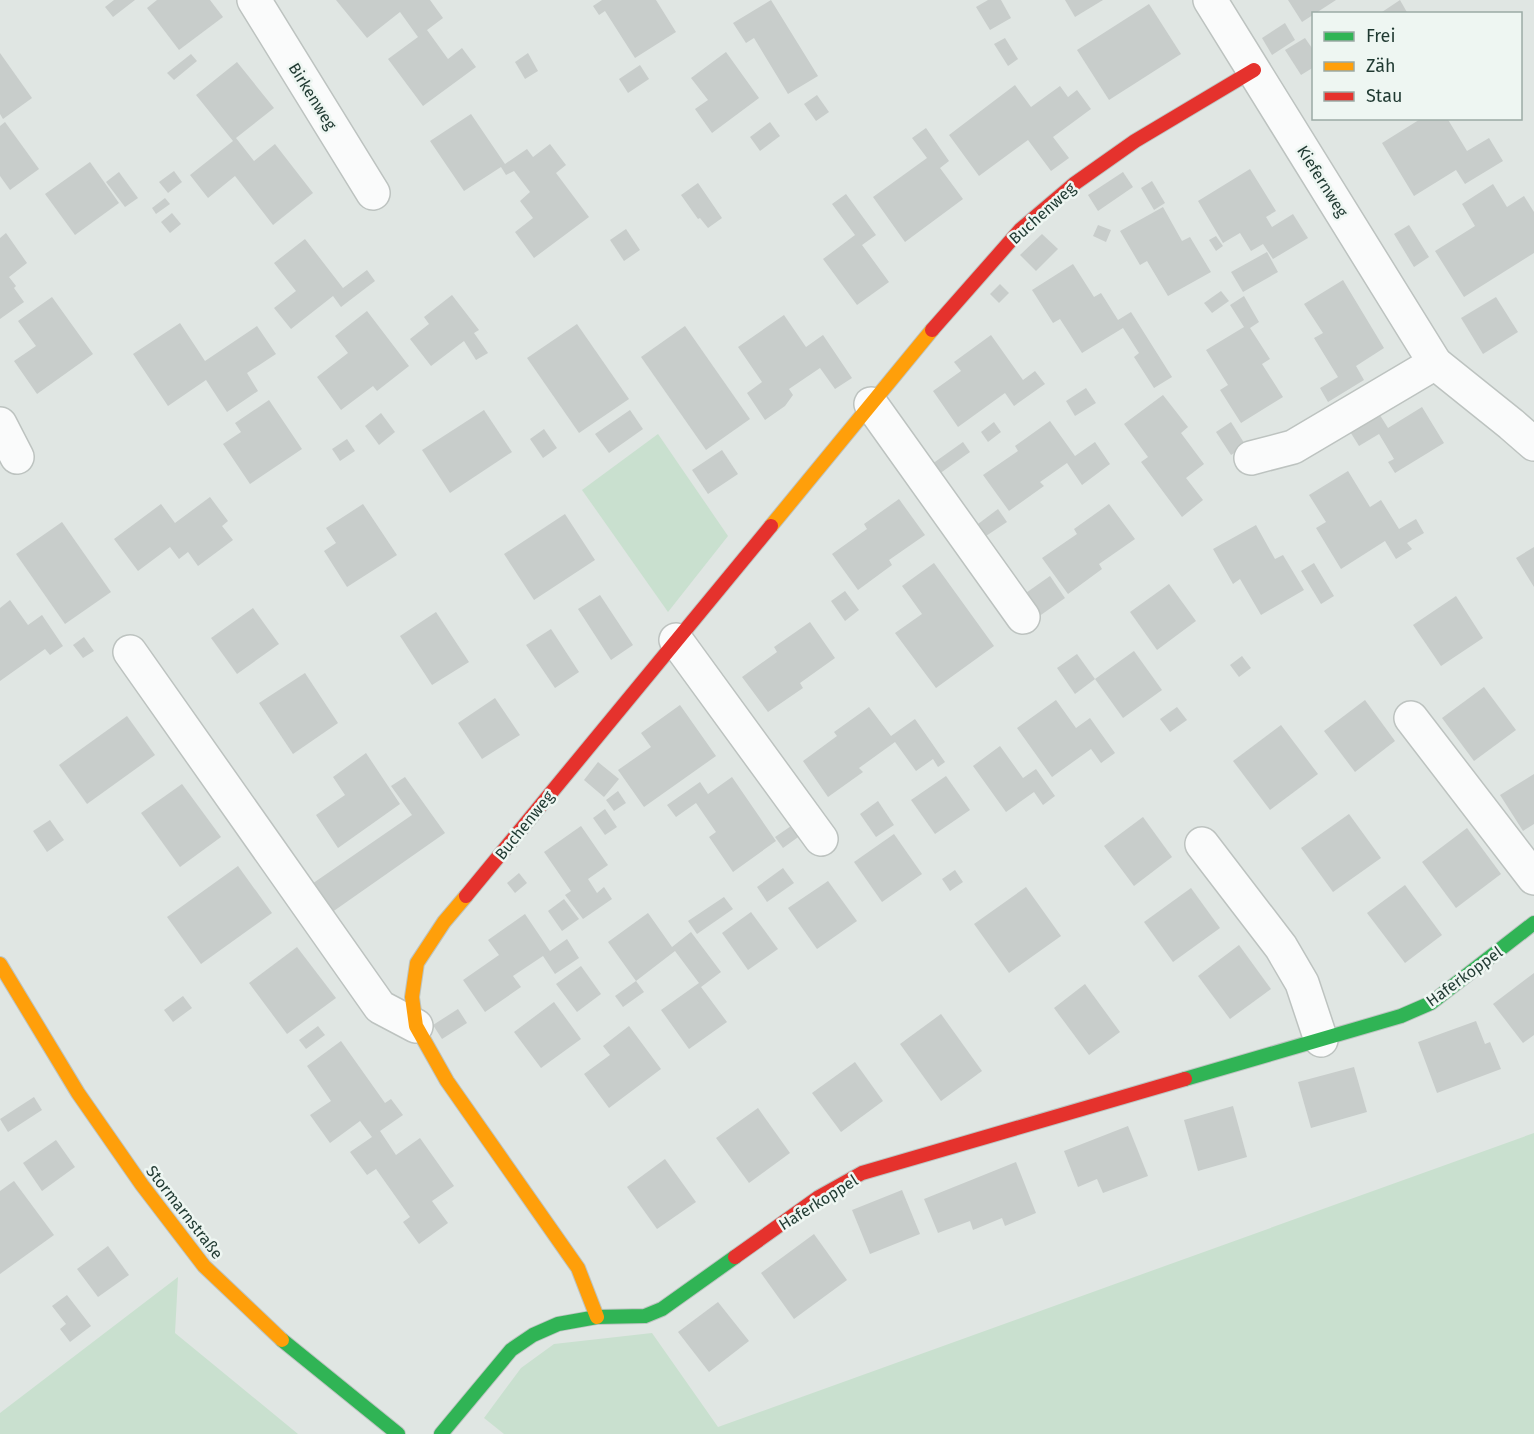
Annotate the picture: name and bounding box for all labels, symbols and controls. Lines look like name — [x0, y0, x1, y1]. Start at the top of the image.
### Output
legend — [1312, 12, 1522, 120]
text: Frei — [1366, 25, 1396, 47]
text: Zäh — [1366, 55, 1395, 77]
street label: Birkenweg — [285, 59, 341, 134]
text: Stau — [1366, 85, 1402, 107]
street label: Kiefernweg — [1293, 142, 1352, 221]
street label: Buchenweg — [1005, 178, 1080, 248]
street label: Buchenweg — [491, 787, 558, 863]
street label: Haferkoppel — [1423, 942, 1506, 1010]
street label: Stormarnstraße — [142, 1162, 227, 1263]
street label: Haferkoppel — [775, 1170, 862, 1234]

